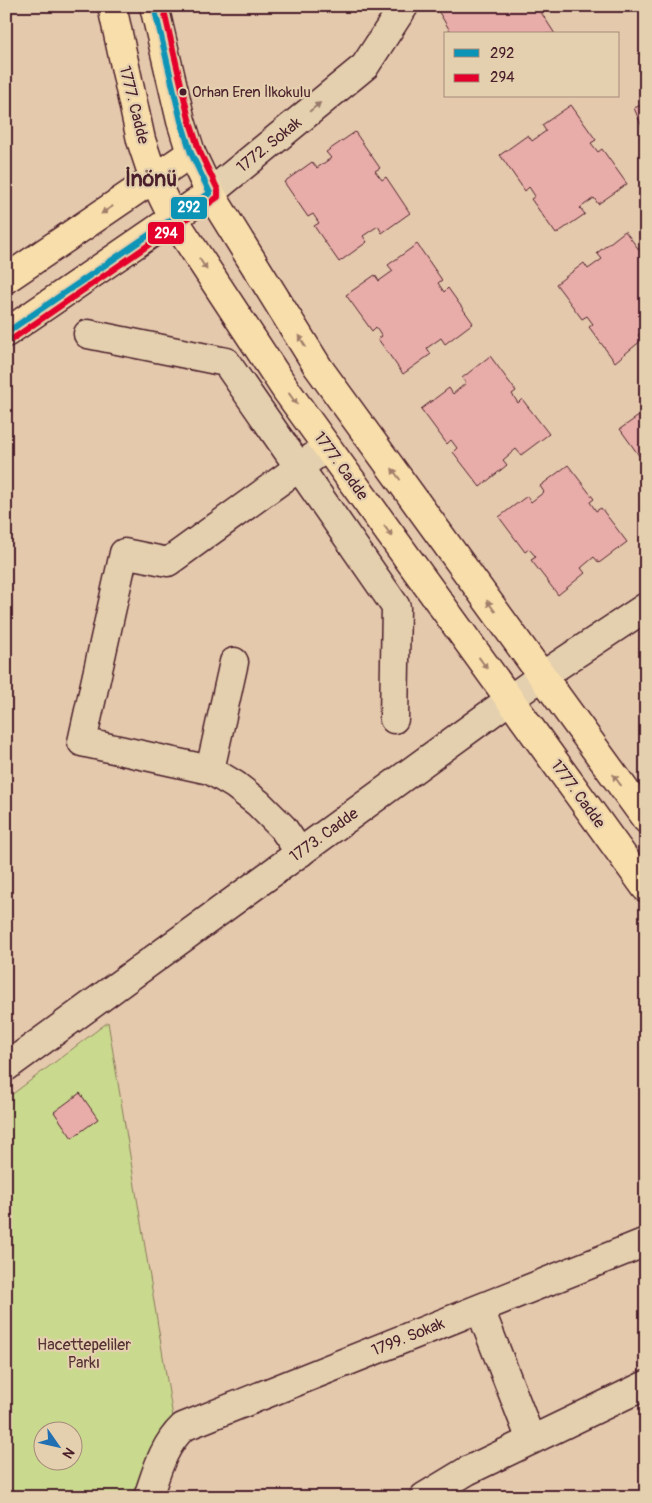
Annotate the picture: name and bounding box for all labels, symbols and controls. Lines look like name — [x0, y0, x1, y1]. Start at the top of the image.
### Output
legend — [444, 32, 620, 98]
text: 292 — [490, 44, 515, 63]
street label: 1777. Cadde — [115, 64, 153, 146]
text: 294 — [490, 68, 515, 87]
place label: Orhan Eren İlkokulu — [192, 83, 311, 102]
marker: Orhan Eren İlkokulu — [178, 87, 188, 97]
one-way arrow — [309, 101, 322, 112]
street label: 1772. Sokak — [232, 113, 306, 177]
district label: İnönü — [125, 166, 177, 193]
line badge: 292 — [170, 196, 208, 220]
text: 292 — [178, 199, 201, 216]
one-way arrow — [100, 205, 114, 215]
line badge: 294 — [147, 221, 185, 245]
text: 294 — [154, 225, 178, 242]
one-way arrow — [198, 257, 208, 270]
one-way arrow — [297, 335, 307, 348]
one-way arrow — [288, 392, 298, 406]
street label: 1777. Cadde — [309, 428, 373, 504]
one-way arrow — [391, 467, 401, 481]
one-way arrow — [383, 524, 393, 538]
one-way arrow — [486, 599, 496, 613]
one-way arrow — [478, 656, 488, 670]
street label: 1777. Cadde — [546, 756, 610, 832]
one-way arrow — [612, 773, 622, 787]
street label: 1773. Cadde — [286, 803, 362, 867]
street label: 1799. Sokak — [369, 1313, 448, 1361]
park label: Hacettepeliler Parkı — [37, 1335, 131, 1373]
north arrow — [32, 1420, 82, 1470]
text: N — [59, 1444, 78, 1462]

